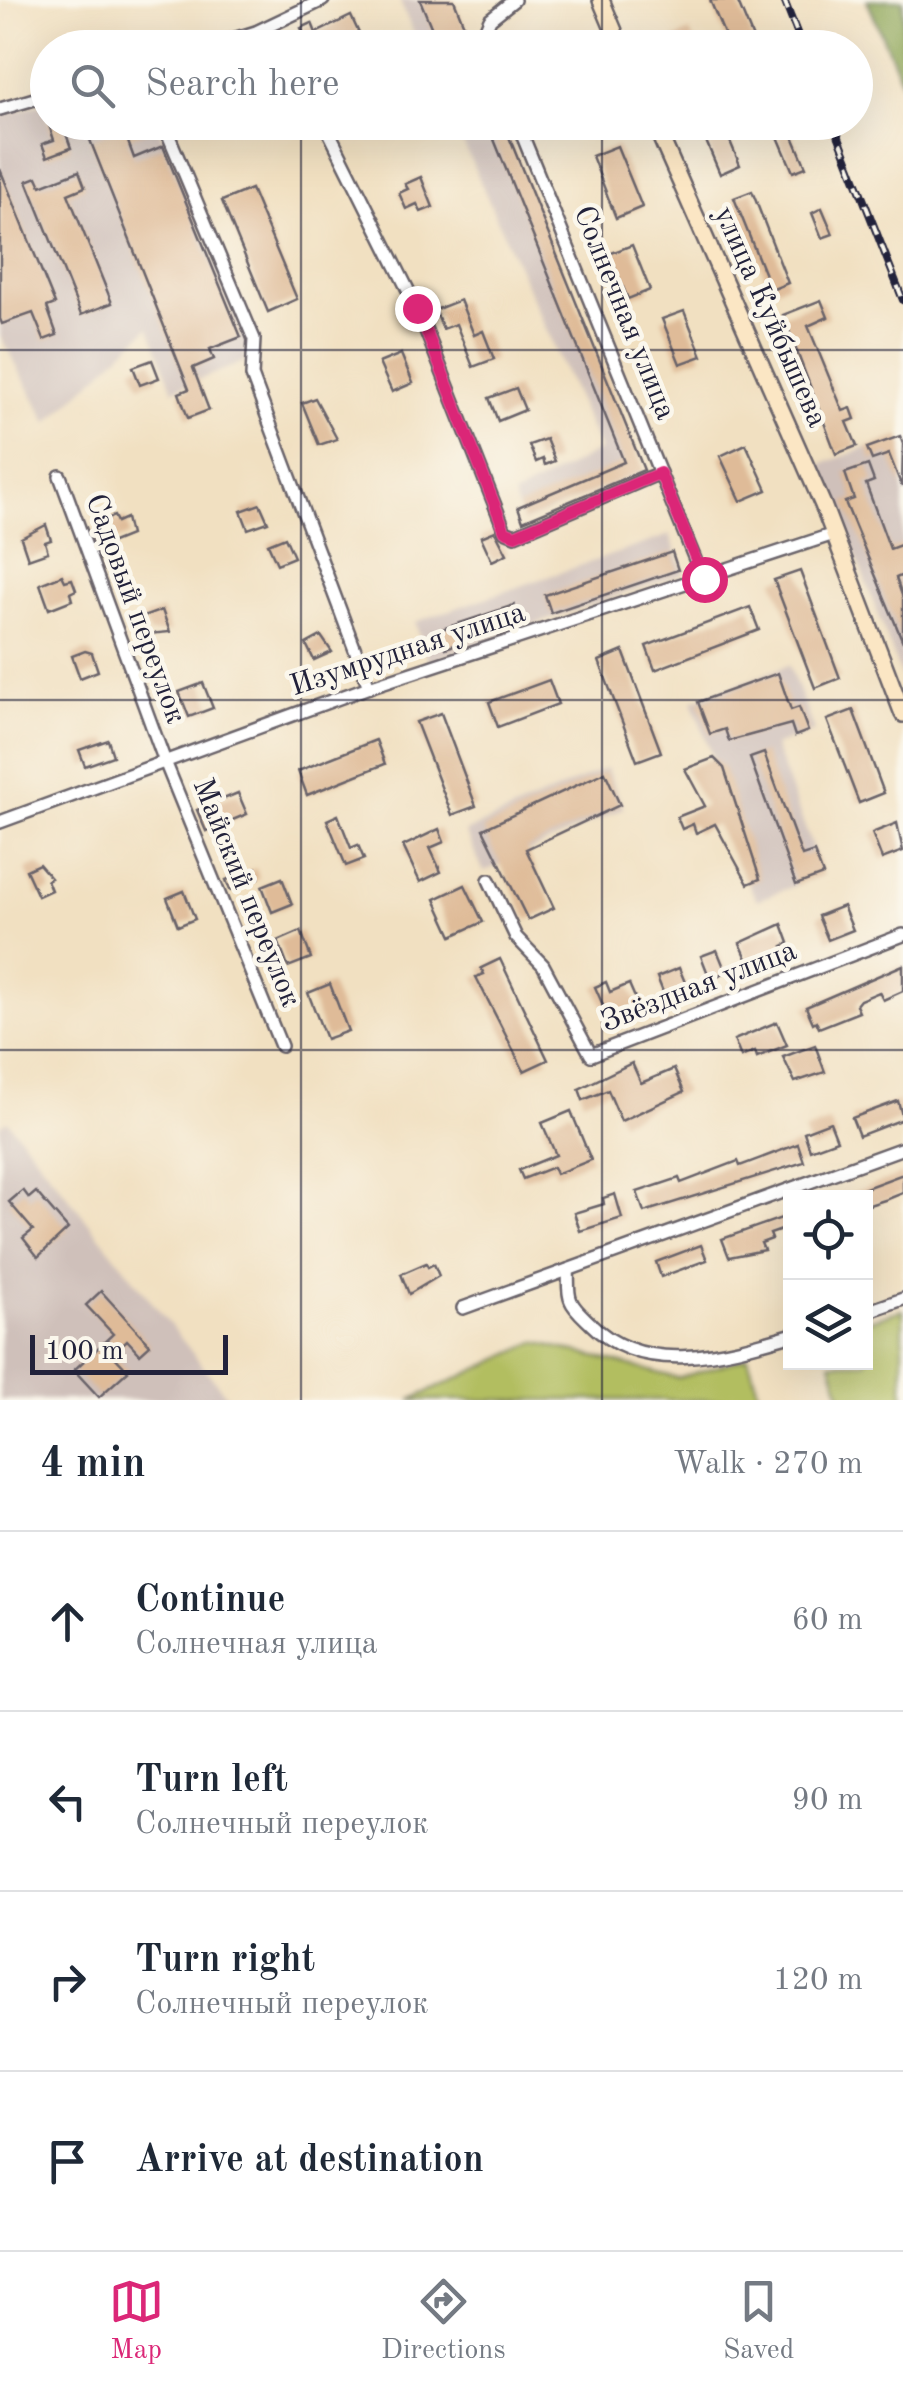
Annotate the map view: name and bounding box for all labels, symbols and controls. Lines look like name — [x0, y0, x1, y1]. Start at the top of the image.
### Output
search box — [30, 30, 873, 140]
icon: search — [65, 58, 120, 113]
text: Search here — [145, 66, 340, 104]
street label: Солнечная улица — [568, 202, 681, 424]
street label: улица Куйбышева — [708, 202, 832, 432]
route end — [395, 286, 441, 332]
street label: Садовый переулок — [80, 490, 190, 728]
route start — [682, 557, 728, 603]
street label: Изумрудная улица — [287, 598, 529, 702]
street label: Майский переулок — [186, 774, 306, 1012]
street label: Звёздная улица — [597, 936, 801, 1038]
map controls — [783, 1190, 873, 1370]
button: locate — [783, 1190, 873, 1280]
button: layers — [783, 1280, 873, 1370]
scale bar — [30, 1330, 228, 1374]
text: 100 m — [45, 1338, 124, 1366]
text: 4 min — [40, 1444, 146, 1486]
text: Walk · 270 m — [673, 1449, 863, 1481]
text: Continue — [135, 1582, 285, 1620]
icon: ahead — [40, 1594, 95, 1649]
text: 60 m — [792, 1605, 863, 1637]
text: Солнечная улица — [135, 1629, 378, 1661]
text: Turn left — [135, 1762, 288, 1800]
icon: left — [40, 1774, 95, 1829]
text: 90 m — [792, 1785, 863, 1817]
text: Солнечный переулок — [135, 1809, 428, 1841]
text: Turn right — [135, 1942, 315, 1980]
icon: right — [40, 1954, 95, 2009]
text: 120 m — [773, 1965, 863, 1997]
text: Солнечный переулок — [135, 1989, 428, 2021]
icon: arrive — [40, 2134, 95, 2189]
text: Arrive at destination — [135, 2142, 484, 2180]
tab: Map — [109, 2274, 164, 2369]
tab: Directions — [381, 2274, 506, 2369]
tab: Saved — [723, 2274, 794, 2369]

